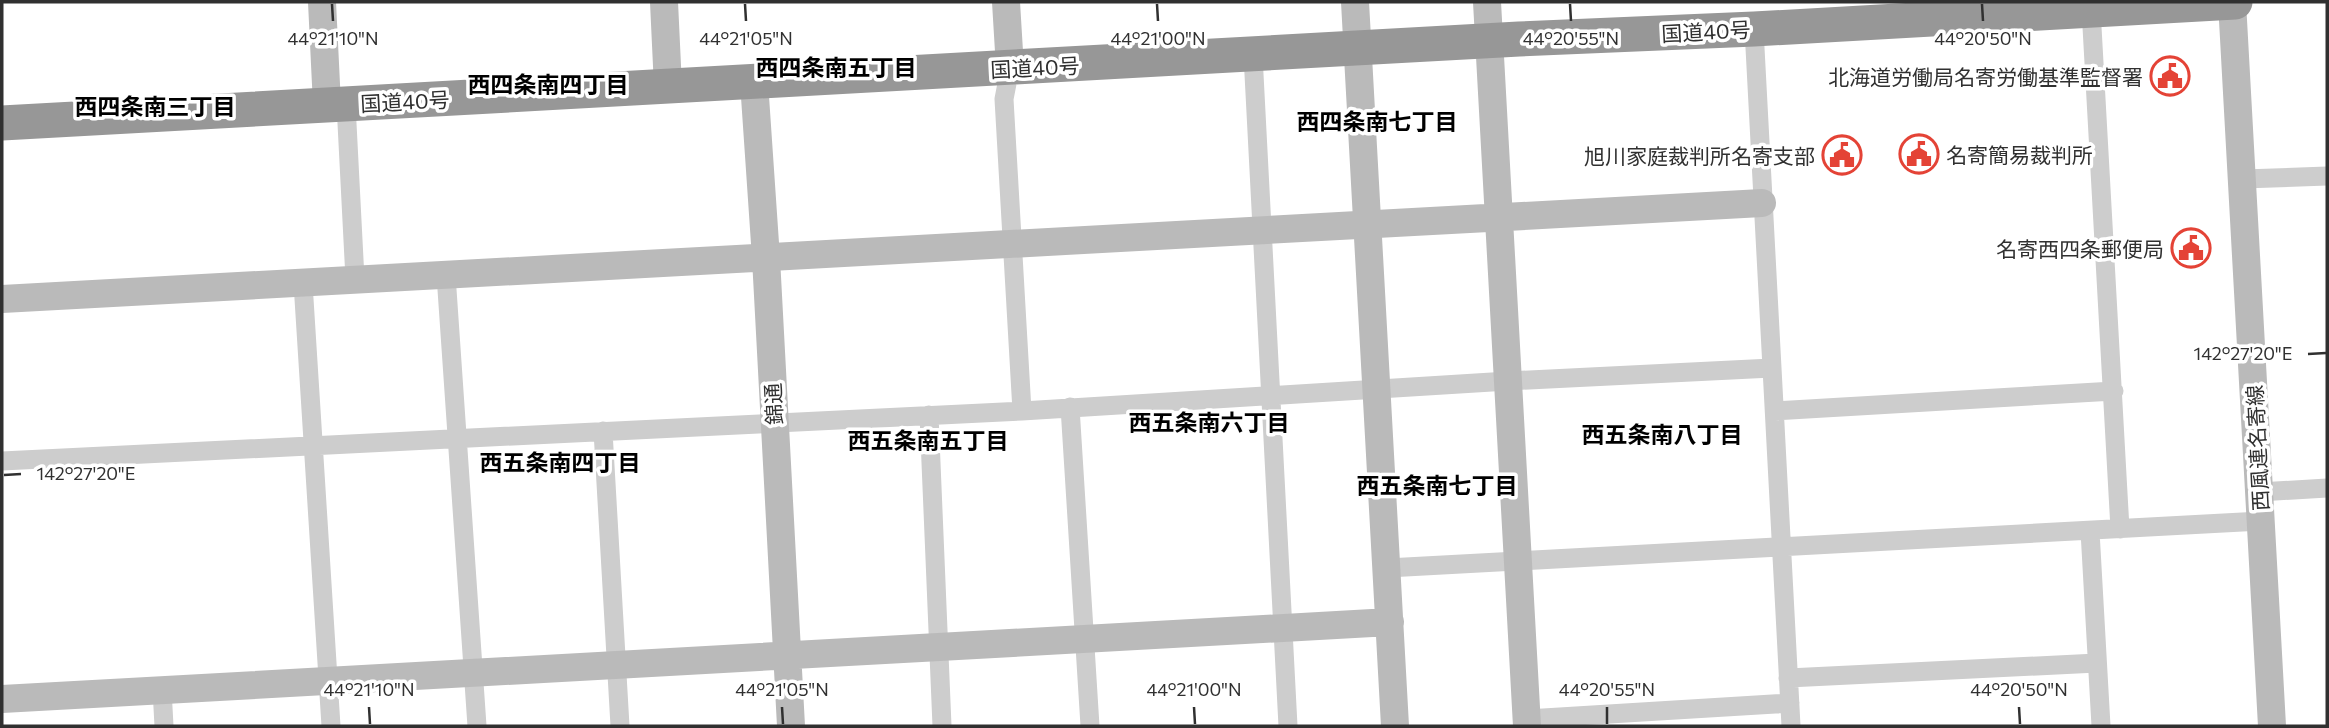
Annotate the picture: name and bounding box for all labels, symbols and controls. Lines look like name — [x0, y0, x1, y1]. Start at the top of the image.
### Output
street label: 国道40号 — [1661, 16, 1751, 46]
text: 44°21'10"N — [287, 27, 379, 49]
text: 44°21'05"N — [699, 27, 793, 49]
text: 44°21'00"N — [1110, 27, 1206, 49]
text: 44°20'55"N — [1523, 27, 1619, 49]
text: 44°20'50"N — [1934, 27, 2032, 49]
street label: 国道40号 — [990, 52, 1080, 82]
district label: 西四条南五丁目 — [756, 53, 917, 81]
public building icon: 北海道労働局名寄労働基準監督署 — [2149, 55, 2191, 97]
place label: 北海道労働局名寄労働基準監督署 — [1828, 64, 2143, 89]
district label: 西四条南四丁目 — [468, 70, 629, 98]
street label: 国道40号 — [360, 86, 450, 116]
district label: 西四条南三丁目 — [75, 92, 236, 120]
district label: 西四条南七丁目 — [1297, 107, 1458, 135]
public building icon: 名寄簡易裁判所 — [1898, 133, 1940, 175]
public building icon: 旭川家庭裁判所名寄支部 — [1821, 134, 1863, 176]
place label: 名寄簡易裁判所 — [1946, 142, 2093, 167]
place label: 旭川家庭裁判所名寄支部 — [1584, 143, 1815, 168]
public building icon: 名寄西四条郵便局 — [2170, 227, 2212, 269]
place label: 名寄西四条郵便局 — [1996, 236, 2164, 261]
text: 142°27'20"E — [2194, 342, 2292, 364]
street label: 錦通 — [759, 382, 787, 426]
street label: 西風連名寄線 — [2241, 384, 2273, 512]
district label: 西五条南六丁目 — [1129, 408, 1290, 436]
district label: 西五条南八丁目 — [1582, 420, 1743, 448]
district label: 西五条南五丁目 — [848, 426, 1009, 454]
district label: 西五条南四丁目 — [480, 448, 641, 476]
text: 142°27'20"E — [37, 462, 135, 484]
district label: 西五条南七丁目 — [1357, 471, 1518, 499]
text: 44°21'10"N — [323, 678, 415, 700]
text: 44°21'05"N — [735, 678, 829, 700]
text: 44°21'00"N — [1146, 678, 1242, 700]
text: 44°20'55"N — [1559, 678, 1655, 700]
text: 44°20'50"N — [1970, 678, 2068, 700]

